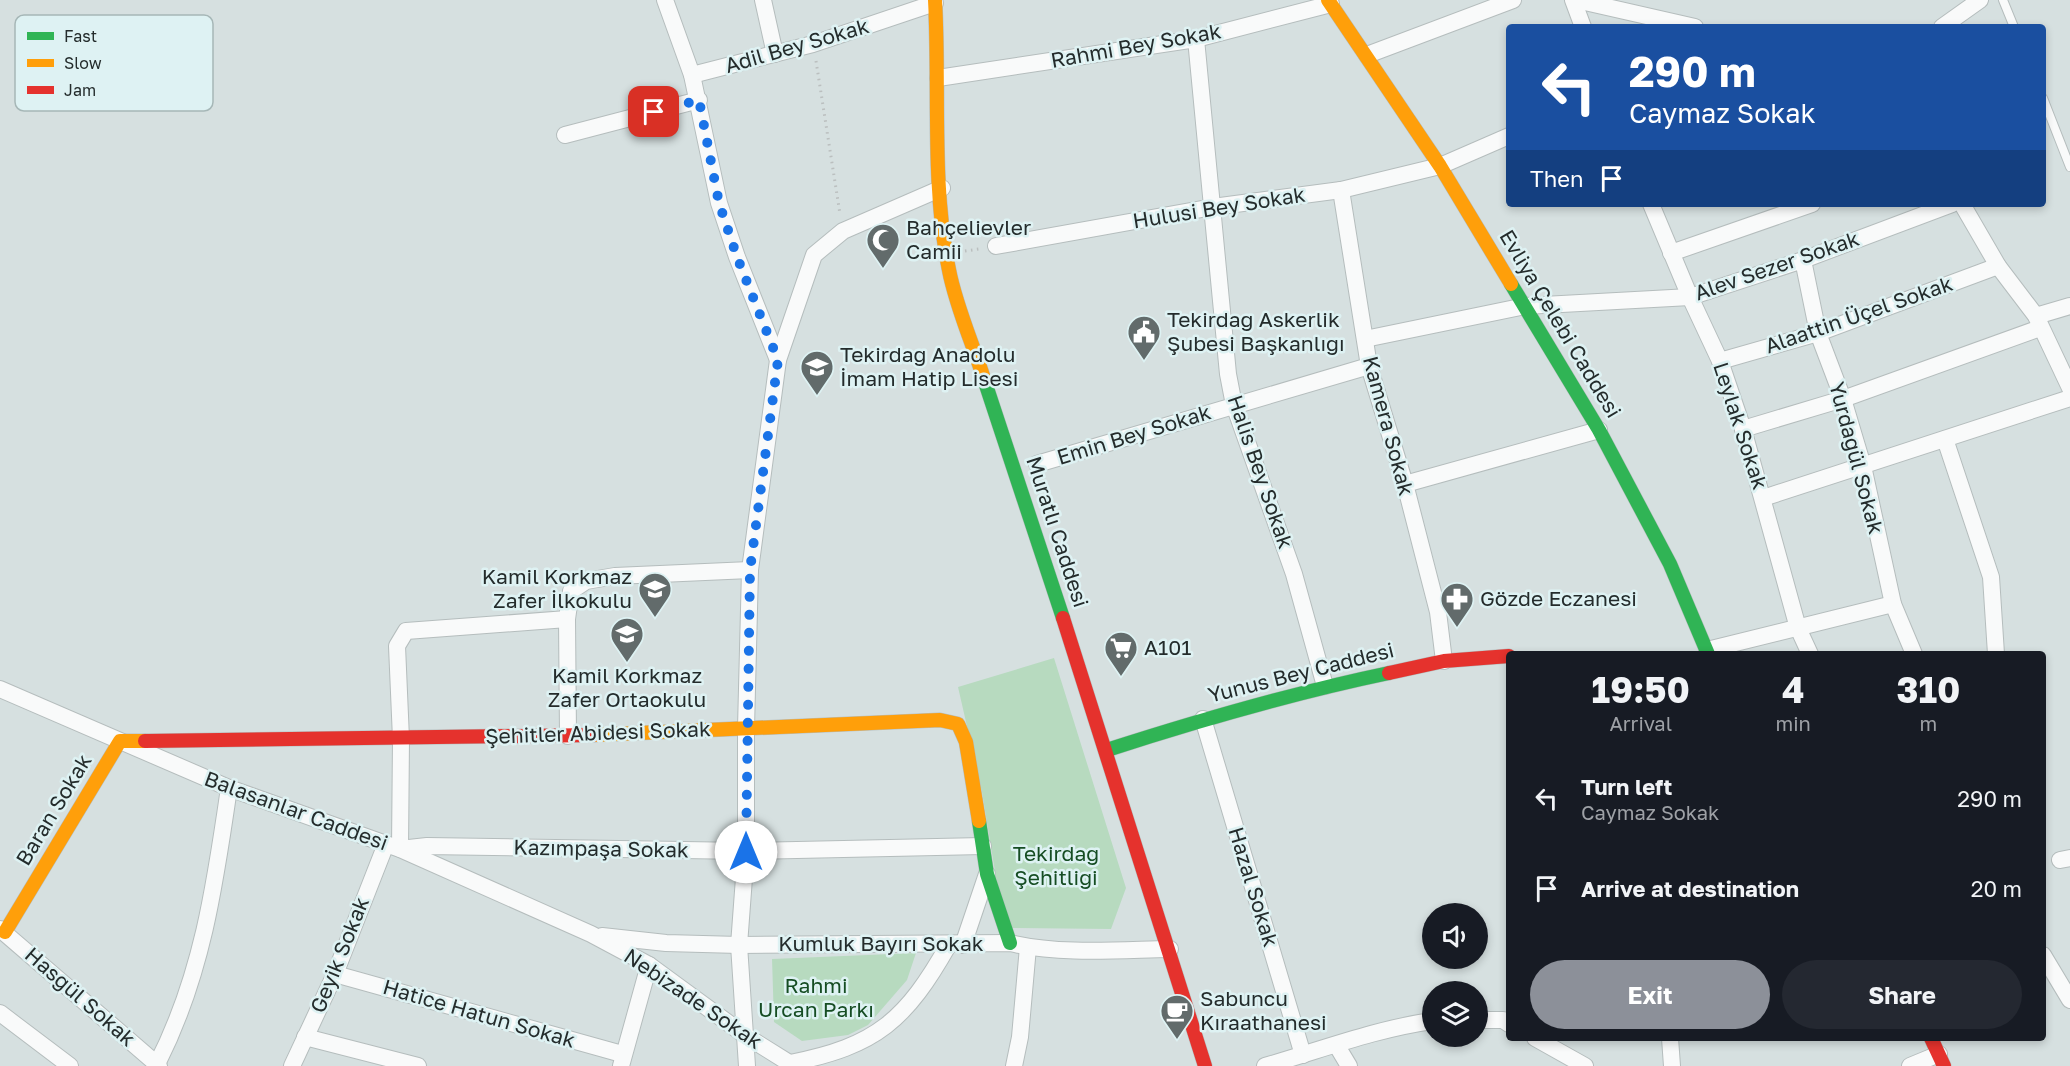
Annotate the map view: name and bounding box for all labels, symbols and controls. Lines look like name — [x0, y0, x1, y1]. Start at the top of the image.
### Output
street label: Adil Bey Sokak — [722, 12, 872, 78]
legend — [15, 15, 213, 111]
street label: Rahmi Bey Sokak — [1049, 17, 1223, 73]
text: Fast — [64, 26, 97, 46]
text: 290 m — [1629, 46, 1756, 96]
icon: left — [1530, 48, 1608, 126]
text: Slow — [64, 53, 102, 73]
text: Jam — [64, 80, 96, 100]
pin — [628, 86, 679, 137]
icon: arrive — [637, 95, 670, 128]
text: Caymaz Sokak — [1629, 97, 1816, 129]
icon: arrive — [1595, 162, 1628, 195]
text: Then — [1530, 165, 1583, 192]
street label: Hulusi Bey Sokak — [1131, 181, 1307, 233]
place label: Bahçelievler Camii — [906, 214, 1031, 264]
mosque icon: Bahçelievler Camii — [865, 222, 901, 269]
street label: Evliya Çelebi Caddesi — [1494, 225, 1627, 422]
street label: Alev Sezer Sokak — [1691, 225, 1862, 305]
street label: Alaattin Üçel Sokak — [1761, 270, 1956, 358]
place label: Tekirdağ Askerlik Şubesi Başkanlığı — [1167, 306, 1345, 356]
public building icon: Tekirdağ Askerlik Şubesi Başkanlığı — [1126, 314, 1162, 361]
place label: Tekirdağ Anadolu İmam Hatip Lisesi — [840, 341, 1018, 391]
school or university icon: Tekirdağ Anadolu İmam Hatip Lisesi — [799, 349, 835, 396]
street label: Kamera Sokak — [1358, 353, 1420, 499]
street label: Leylak Sokak — [1708, 359, 1774, 493]
street label: Yurdagül Sokak — [1824, 379, 1890, 537]
street label: Halis Bey Sokak — [1222, 391, 1299, 552]
street label: Emin Bey Sokak — [1054, 398, 1214, 470]
street label: Muratlı Caddesi — [1021, 453, 1095, 611]
place label: Kamil Korkmaz Zafer İlkokulu — [482, 563, 632, 613]
school or university icon: Kamil Korkmaz Zafer İlkokulu — [637, 571, 673, 618]
pharmacy icon: Gözde Eczanesi — [1439, 581, 1475, 628]
place label: Gözde Eczanesi — [1480, 585, 1637, 611]
school or university icon: Kamil Korkmaz Zafer Ortaokulu — [609, 616, 645, 663]
supermarket icon: A101 — [1103, 630, 1139, 677]
place label: A101 — [1144, 634, 1191, 660]
street label: Yunus Bey Caddesi — [1205, 636, 1396, 708]
place label: Kamil Korkmaz Zafer Ortaokulu — [548, 662, 706, 712]
text: 19:50 — [1592, 668, 1690, 711]
text: 4 — [1782, 668, 1804, 711]
text: 310 — [1896, 668, 1960, 711]
text: Arrival — [1609, 711, 1672, 735]
text: min — [1776, 711, 1811, 735]
text: m — [1920, 711, 1937, 735]
street label: Şehitler Abidesi Sokak — [485, 715, 711, 749]
street label: Baran Sokak — [10, 749, 97, 870]
street label: Balasanlar Caddesi — [201, 765, 392, 855]
text: Turn left — [1581, 773, 1672, 800]
icon: left — [1530, 782, 1563, 815]
text: 290 m — [1957, 785, 2022, 812]
text: Caymaz Sokak — [1581, 800, 1719, 824]
position arrow — [714, 820, 778, 884]
street label: Hazal Sokak — [1223, 824, 1285, 950]
street label: Kazımpaşa Sokak — [513, 833, 689, 863]
park label: Tekirdağ Şehitliği — [1013, 840, 1099, 890]
icon: arrive — [1530, 872, 1563, 905]
text: Arrive at destination — [1581, 875, 1799, 902]
text: 20 m — [1971, 875, 2022, 902]
street label: Geyik Sokak — [304, 893, 374, 1016]
map controls — [1422, 903, 1488, 1047]
button: sound — [1422, 903, 1488, 969]
street label: Kumluk Bayırı Sokak — [778, 930, 984, 956]
street label: Hasgül Sokak — [20, 941, 141, 1051]
street label: Nebizade Sokak — [620, 942, 768, 1054]
button: Exit — [1530, 960, 1770, 1029]
button: Share — [1782, 960, 2022, 1029]
park label: Rahmi Urcan Parkı — [758, 972, 874, 1022]
street label: Hatice Hatun Sokak — [380, 973, 579, 1053]
button: layers — [1422, 981, 1488, 1047]
place label: Sabuncu Kıraathanesi — [1200, 985, 1327, 1035]
cafe icon: Sabuncu Kıraathanesi — [1159, 993, 1195, 1040]

